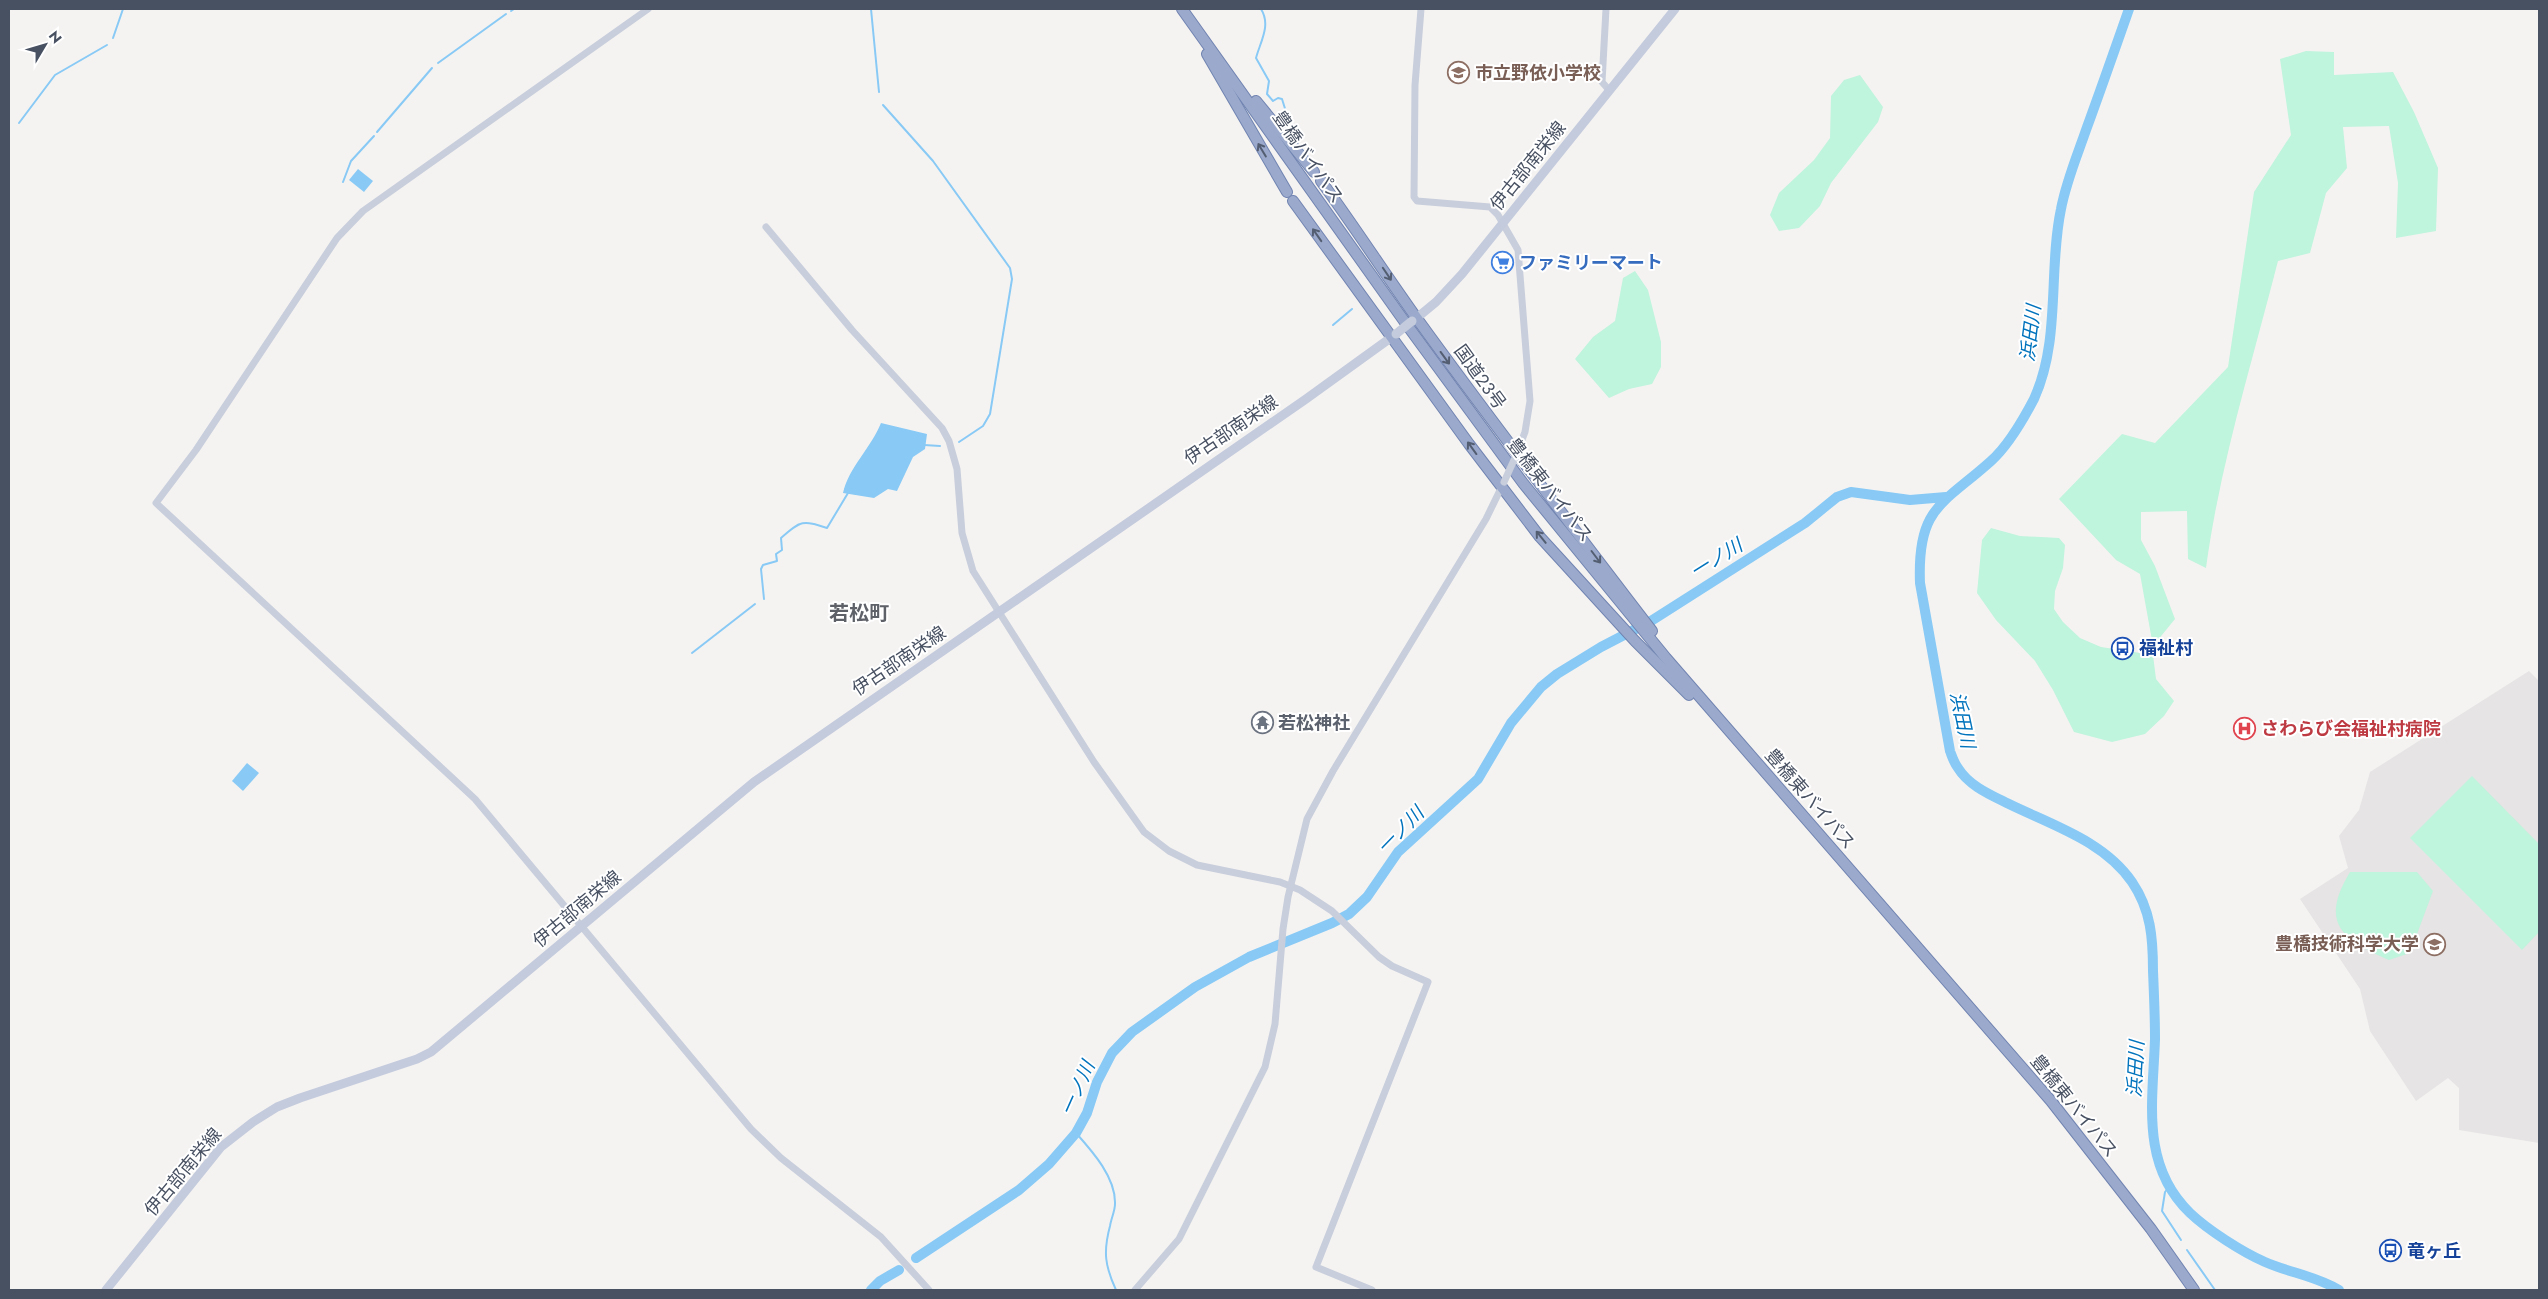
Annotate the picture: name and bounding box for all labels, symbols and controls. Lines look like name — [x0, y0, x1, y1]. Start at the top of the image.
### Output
north arrow — [20, 20, 70, 70]
text: N — [44, 26, 67, 48]
place label: 市立野依小学校 — [1475, 60, 1601, 86]
school or university icon: 市立野依小学校 — [1447, 61, 1471, 85]
street label: 豊橋バイパス — [1266, 105, 1350, 209]
street label: 伊古部南栄線 — [1484, 116, 1572, 216]
one-way arrow — [1256, 144, 1266, 158]
one-way arrow — [1312, 228, 1322, 242]
place label: ファミリーマート — [1519, 250, 1663, 276]
supermarket icon: ファミリーマート — [1491, 251, 1515, 275]
one-way arrow — [1382, 267, 1392, 281]
water label: 浜田川 — [2014, 301, 2048, 363]
street label: 国道23号 — [1448, 339, 1512, 415]
one-way arrow — [1440, 351, 1450, 365]
street label: 伊古部南栄線 — [1179, 389, 1283, 471]
street label: 豊橋東バイパス — [1501, 432, 1599, 548]
one-way arrow — [1467, 442, 1478, 455]
one-way arrow — [1535, 531, 1546, 544]
water label: 一ノ川 — [1685, 531, 1749, 585]
one-way arrow — [1590, 550, 1601, 563]
district label: 若松町 — [829, 599, 889, 628]
street label: 伊古部南栄線 — [847, 620, 951, 702]
place label: 福祉村 — [2139, 635, 2193, 661]
bus stop icon: 福祉村 — [2111, 636, 2135, 660]
water label: 浜田川 — [1943, 689, 1982, 753]
place label: 若松神社 — [1278, 710, 1350, 736]
temple icon: 若松神社 — [1250, 711, 1274, 735]
place label: さわらび会福祉村病院 — [2261, 716, 2441, 742]
hospital icon: さわらび会福祉村病院 — [2233, 717, 2257, 741]
street label: 豊橋東バイパス — [1759, 743, 1861, 855]
water label: 一ノ川 — [1371, 799, 1431, 860]
street label: 伊古部南栄線 — [527, 864, 627, 954]
place label: 豊橋技術科学大学 — [2275, 931, 2419, 957]
school or university icon: 豊橋技術科学大学 — [2423, 932, 2447, 956]
water label: 浜田川 — [2121, 1038, 2151, 1098]
street label: 豊橋東バイパス — [2024, 1049, 2124, 1163]
water label: 一ノ川 — [1054, 1055, 1102, 1120]
street label: 伊古部南栄線 — [138, 1122, 228, 1222]
place label: 竜ヶ丘 — [2407, 1238, 2461, 1264]
bus stop icon: 竜ヶ丘 — [2379, 1239, 2403, 1263]

